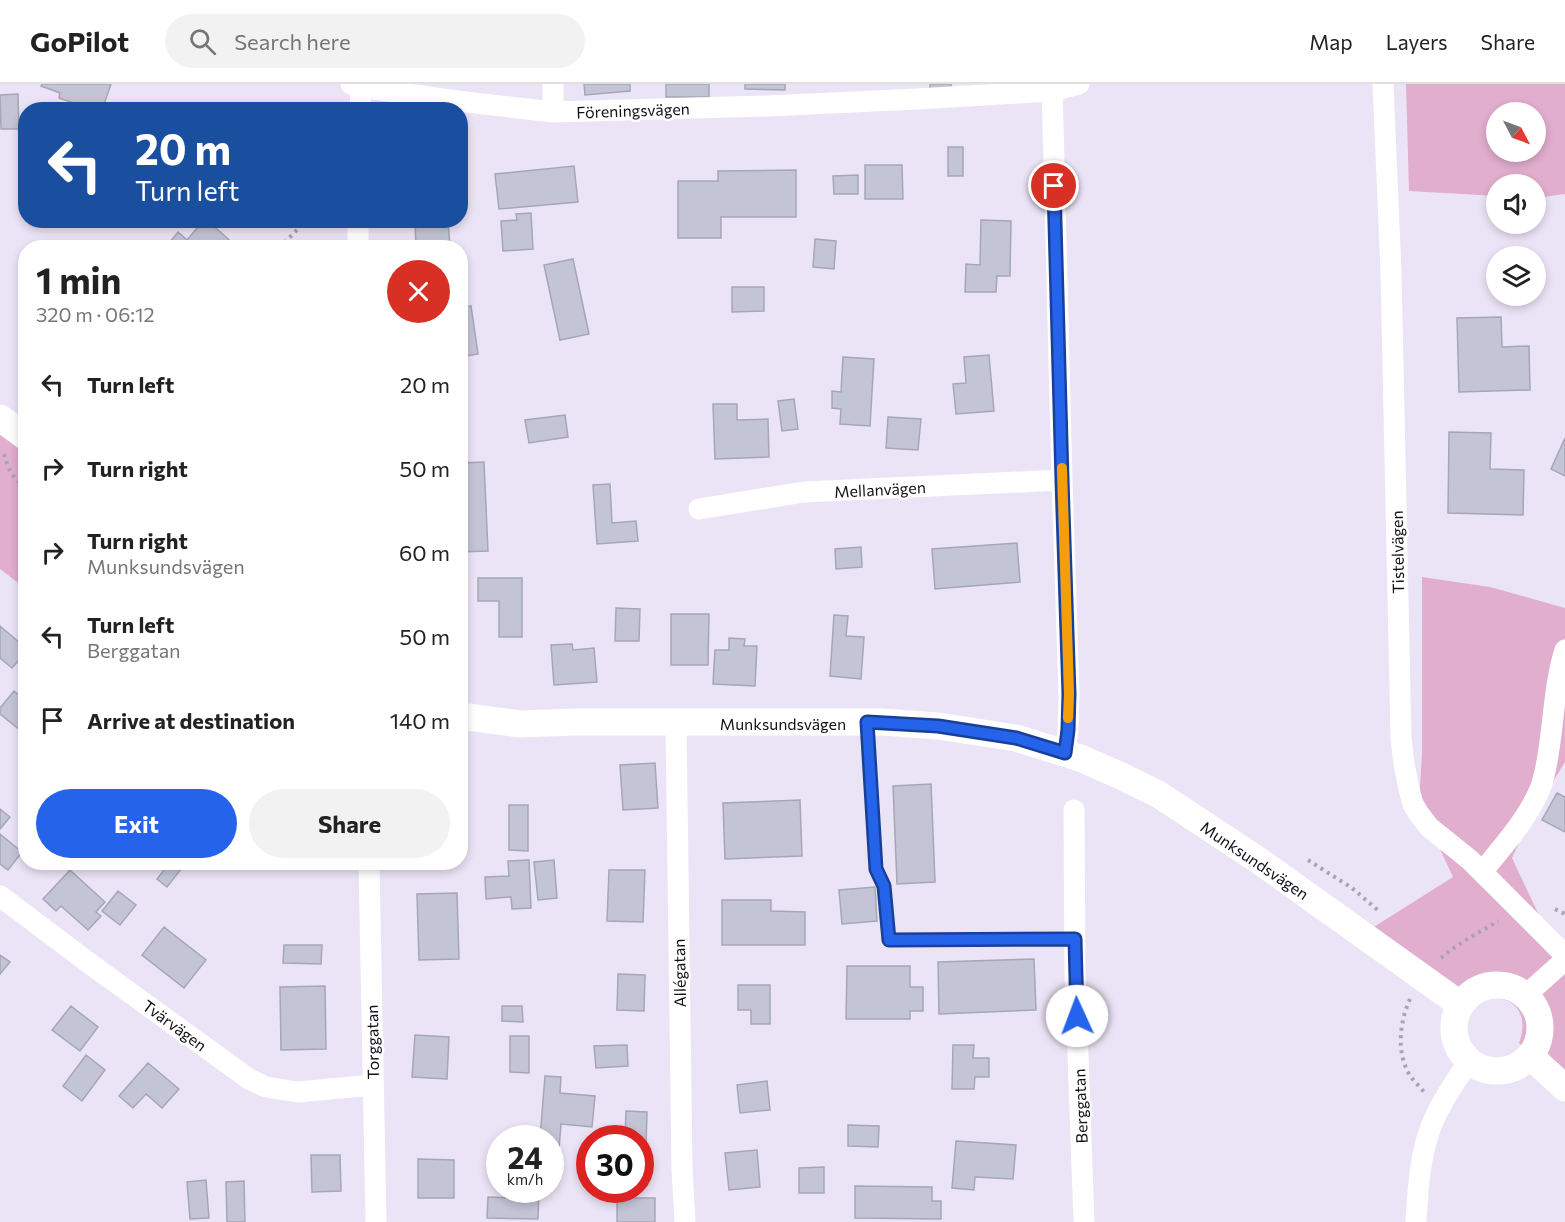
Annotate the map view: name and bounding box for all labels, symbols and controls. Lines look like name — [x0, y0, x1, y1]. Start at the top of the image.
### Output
search box — [165, 14, 585, 68]
text: GoPilot — [30, 24, 129, 58]
icon: search — [186, 25, 219, 58]
text: Search here — [234, 28, 351, 55]
text: Map — [1309, 29, 1353, 54]
text: Layers — [1386, 29, 1448, 54]
text: Share — [1481, 29, 1535, 54]
street label: Föreningsvägen — [576, 99, 690, 121]
north arrow — [1486, 102, 1546, 162]
map controls — [1486, 102, 1546, 306]
text: 20 m — [135, 122, 231, 174]
icon: left — [36, 126, 114, 204]
pin — [1028, 160, 1079, 211]
icon: arrive — [1037, 169, 1070, 202]
text: Turn left — [135, 174, 239, 207]
button: sound — [1486, 174, 1546, 234]
button: layers — [1486, 246, 1546, 306]
text: 1 min — [36, 257, 121, 301]
button: close — [387, 260, 450, 323]
text: 320 m · 06:12 — [36, 302, 155, 326]
icon: left — [36, 368, 69, 401]
text: Turn left — [87, 371, 174, 398]
text: 20 m — [400, 371, 450, 398]
icon: right — [36, 452, 69, 485]
text: Turn right — [87, 455, 188, 482]
text: 50 m — [400, 455, 450, 482]
street label: Mellanvägen — [834, 477, 926, 501]
street label: Tistelvägen — [1387, 510, 1407, 594]
text: Turn right — [87, 527, 188, 554]
icon: right — [36, 536, 69, 569]
text: 60 m — [399, 539, 450, 566]
text: Munksundsvägen — [87, 554, 245, 578]
text: Turn left — [87, 611, 174, 638]
icon: left — [36, 620, 69, 653]
text: 50 m — [400, 623, 450, 650]
text: Berggatan — [87, 638, 181, 662]
icon: arrive — [36, 704, 69, 737]
text: Arrive at destination — [87, 707, 295, 734]
text: 140 m — [390, 707, 450, 734]
street label: Munksundsvägen — [720, 714, 846, 733]
button: Exit — [36, 789, 237, 858]
button: Share — [249, 789, 450, 858]
street label: Munksundsvägen — [1197, 817, 1313, 903]
street label: Allégatan — [669, 939, 689, 1007]
position arrow — [1045, 984, 1109, 1048]
street label: Tvärvägen — [139, 995, 211, 1055]
street label: Torggatan — [362, 1005, 382, 1079]
street label: Berggatan — [1069, 1068, 1091, 1144]
speed limit sign: 30 — [576, 1125, 654, 1203]
text: 24 — [507, 1138, 543, 1175]
text: km/h — [507, 1170, 543, 1188]

